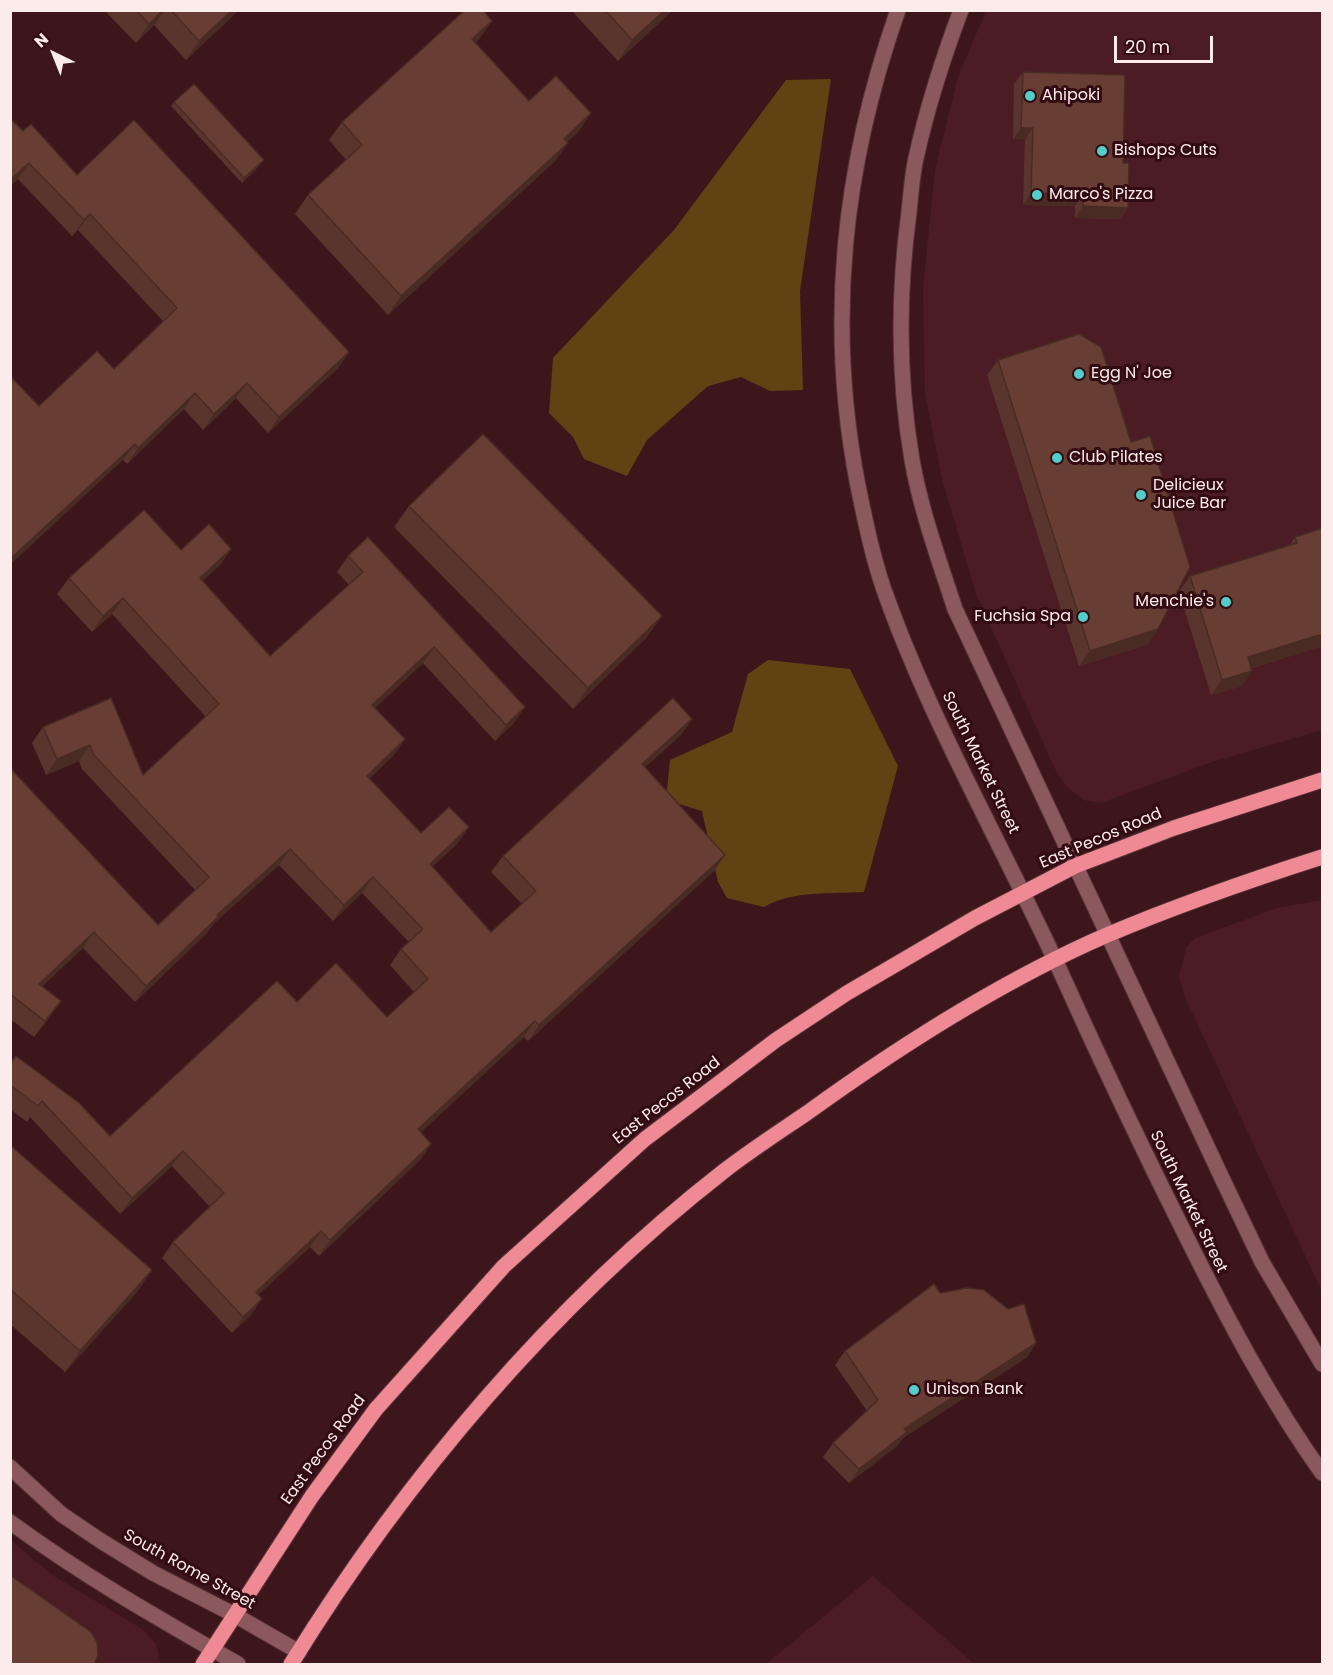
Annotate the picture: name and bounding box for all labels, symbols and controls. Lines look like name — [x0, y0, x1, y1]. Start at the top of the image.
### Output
north arrow — [24, 24, 84, 84]
scale bar — [1117, 24, 1216, 62]
text: N — [29, 28, 54, 53]
text: 20 m — [1125, 34, 1170, 59]
place label: Ahipoki — [1042, 86, 1100, 106]
marker: Ahipoki — [1023, 89, 1037, 103]
place label: Bishops Cuts — [1114, 141, 1217, 161]
marker: Bishops Cuts — [1095, 144, 1109, 158]
place label: Marco's Pizza — [1049, 185, 1153, 205]
marker: Marco's Pizza — [1030, 188, 1044, 202]
place label: Egg N' Joe — [1091, 364, 1172, 384]
marker: Egg N' Joe — [1072, 367, 1086, 381]
place label: Club Pilates — [1069, 448, 1163, 468]
marker: Club Pilates — [1050, 451, 1064, 465]
place label: Delicieux Juice Bar — [1153, 476, 1226, 514]
marker: Delicieux Juice Bar — [1134, 488, 1148, 502]
place label: Menchie's — [1135, 592, 1214, 612]
marker: Menchie's — [1219, 595, 1233, 609]
place label: Fuchsia Spa — [974, 607, 1071, 627]
marker: Fuchsia Spa — [1076, 610, 1090, 624]
street label: South Market Street — [937, 689, 1023, 837]
street label: East Pecos Road — [1037, 805, 1165, 873]
street label: East Pecos Road — [610, 1053, 724, 1149]
street label: South Market Street — [1145, 1128, 1231, 1276]
place label: Unison Bank — [926, 1380, 1023, 1400]
marker: Unison Bank — [907, 1383, 921, 1397]
street label: East Pecos Road — [278, 1391, 370, 1509]
street label: South Rome Street — [120, 1526, 258, 1614]

